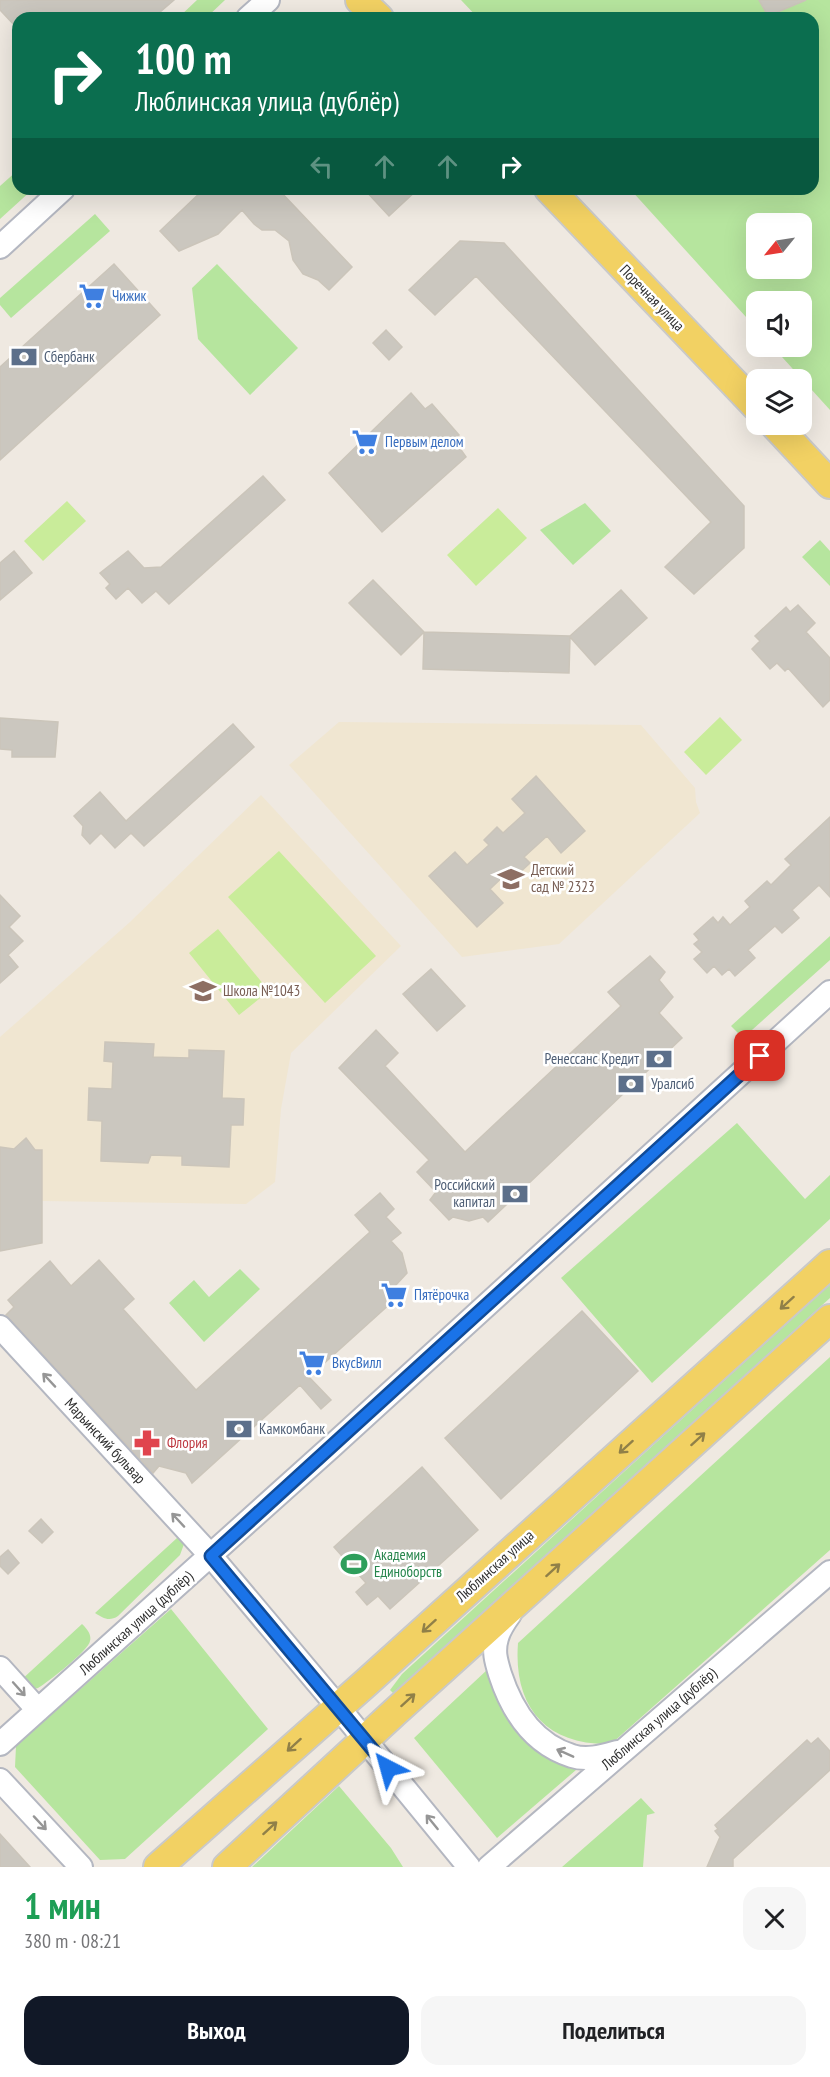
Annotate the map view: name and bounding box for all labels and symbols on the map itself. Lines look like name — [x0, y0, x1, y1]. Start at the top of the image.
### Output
north arrow — [746, 213, 812, 279]
street label: Поречная улица — [616, 260, 689, 335]
supermarket icon: Чижик — [77, 281, 107, 311]
place label: Чижик — [112, 286, 147, 305]
bank icon: Сбербанк — [9, 342, 39, 372]
place label: Сбербанк — [44, 347, 95, 366]
supermarket icon: Первым делом — [350, 427, 380, 457]
place label: Первым делом — [385, 432, 464, 451]
place label: Детский сад № 2323 — [531, 860, 595, 896]
school or university icon: Детский сад № 2323 — [496, 864, 526, 894]
school or university icon: Школа №1043 — [188, 976, 218, 1006]
place label: Школа №1043 — [223, 981, 300, 1000]
pin — [734, 1030, 785, 1081]
bank icon: Ренессанс Кредит — [644, 1044, 674, 1074]
place label: Ренессанс Кредит — [545, 1049, 639, 1068]
bank icon: Уралсиб — [616, 1069, 646, 1099]
place label: Уралсиб — [651, 1074, 694, 1093]
place label: Российский капитал — [434, 1175, 495, 1211]
bank icon: Российский капитал — [500, 1179, 530, 1209]
supermarket icon: Пятёрочка — [379, 1280, 409, 1310]
place label: Пятёрочка — [414, 1285, 469, 1304]
one-way arrow — [779, 1296, 794, 1310]
supermarket icon: ВкусВилл — [297, 1348, 327, 1378]
place label: ВкусВилл — [332, 1353, 382, 1372]
one-way arrow — [42, 1372, 56, 1387]
street label: Марьинский бульвар — [61, 1394, 150, 1488]
bank icon: Камкомбанк — [224, 1414, 254, 1444]
place label: Камкомбанк — [259, 1419, 325, 1438]
pharmacy icon: Флория — [132, 1428, 162, 1458]
one-way arrow — [690, 1432, 705, 1446]
place label: Флория — [167, 1433, 208, 1452]
one-way arrow — [619, 1440, 634, 1454]
one-way arrow — [172, 1513, 186, 1528]
street label: Люблинская улица — [451, 1526, 538, 1606]
place label: Академия Единоборств — [374, 1545, 442, 1581]
sports icon: Академия Единоборств — [339, 1549, 369, 1579]
one-way arrow — [545, 1563, 560, 1577]
street label: Люблинская улица (дублёр) — [74, 1566, 197, 1679]
one-way arrow — [422, 1619, 437, 1633]
street label: Люблинская улица (дублёр) — [596, 1663, 721, 1774]
one-way arrow — [12, 1681, 26, 1696]
one-way arrow — [400, 1693, 415, 1707]
position arrow — [356, 1736, 420, 1800]
one-way arrow — [286, 1739, 302, 1752]
one-way arrow — [557, 1747, 575, 1758]
one-way arrow — [33, 1815, 47, 1830]
one-way arrow — [425, 1815, 439, 1830]
one-way arrow — [263, 1820, 278, 1835]

